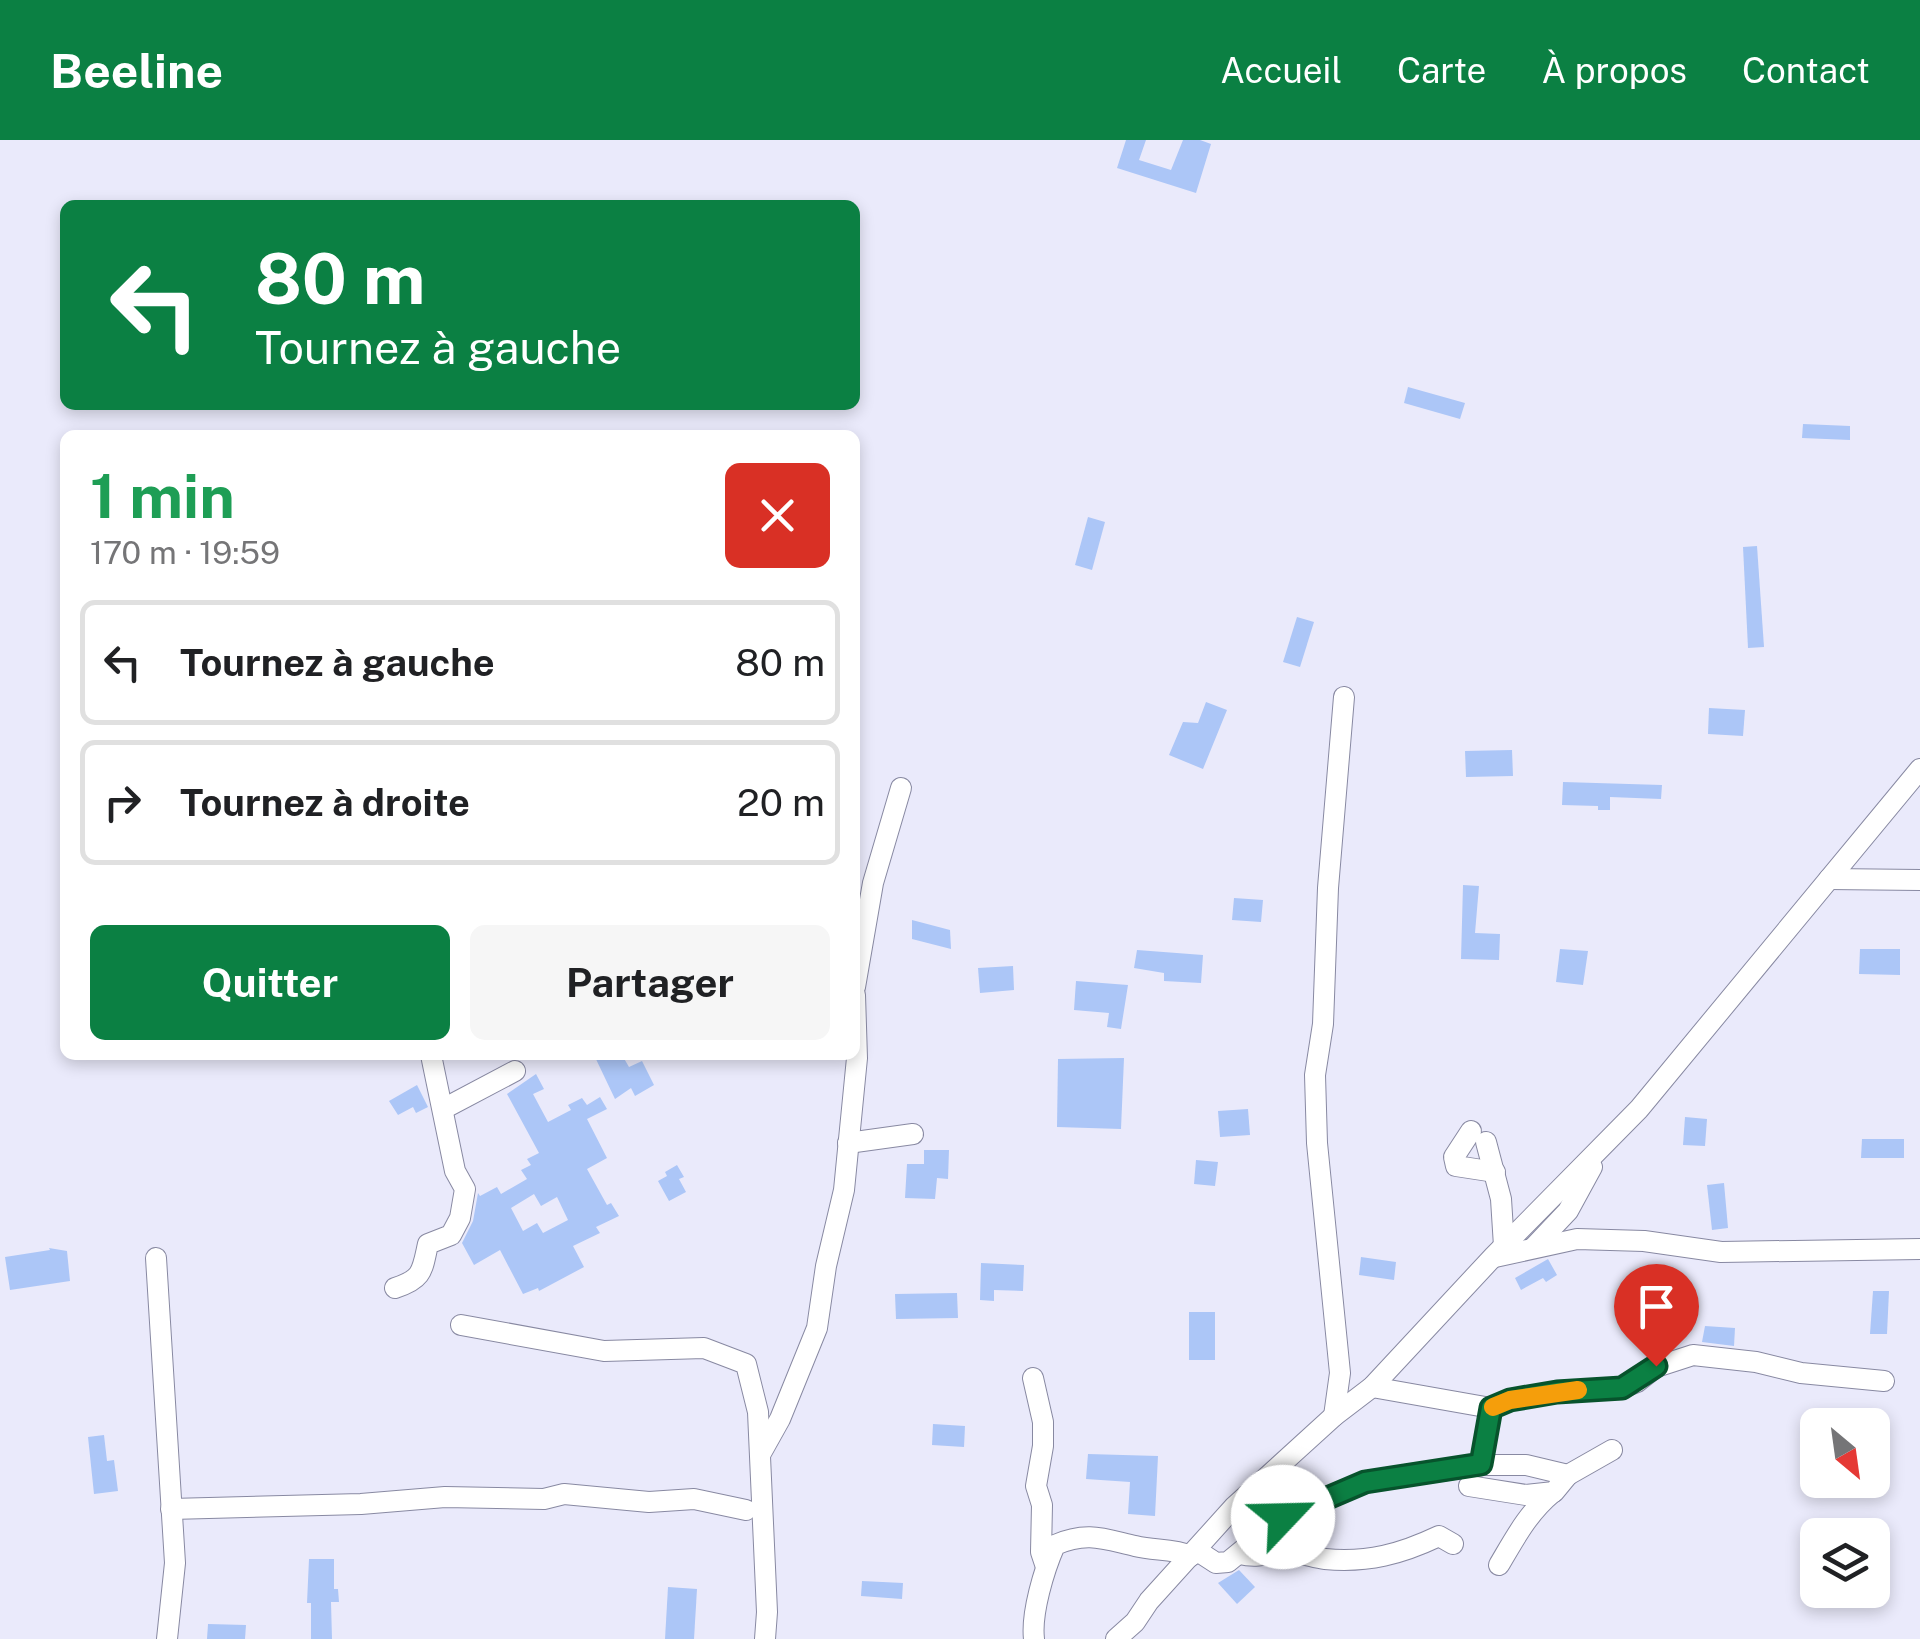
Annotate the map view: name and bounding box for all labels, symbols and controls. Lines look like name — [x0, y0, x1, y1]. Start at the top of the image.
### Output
text: Beeline — [50, 42, 223, 99]
text: Accueil — [1220, 50, 1342, 91]
text: Carte — [1397, 50, 1486, 91]
text: À propos — [1541, 50, 1687, 91]
text: Contact — [1742, 50, 1870, 91]
text: 80 m — [255, 237, 425, 320]
icon: left — [90, 240, 220, 370]
text: Tournez à gauche — [255, 321, 621, 374]
text: 1 min — [90, 461, 235, 532]
button: close — [725, 463, 830, 568]
text: 170 m · 19:59 — [90, 534, 280, 571]
icon: left — [95, 635, 150, 690]
text: Tournez à gauche — [180, 640, 495, 685]
text: 80 m — [735, 640, 825, 685]
icon: right — [95, 775, 150, 830]
text: Tournez à droite — [180, 780, 470, 825]
text: 20 m — [737, 780, 825, 825]
button: Quitter — [90, 925, 450, 1040]
button: Partager — [470, 925, 830, 1040]
pin — [1614, 1264, 1699, 1367]
icon: arrive — [1629, 1279, 1684, 1334]
north arrow — [1800, 1408, 1890, 1498]
map controls — [1800, 1408, 1890, 1608]
position arrow — [1231, 1465, 1335, 1569]
button: layers — [1800, 1518, 1890, 1608]

